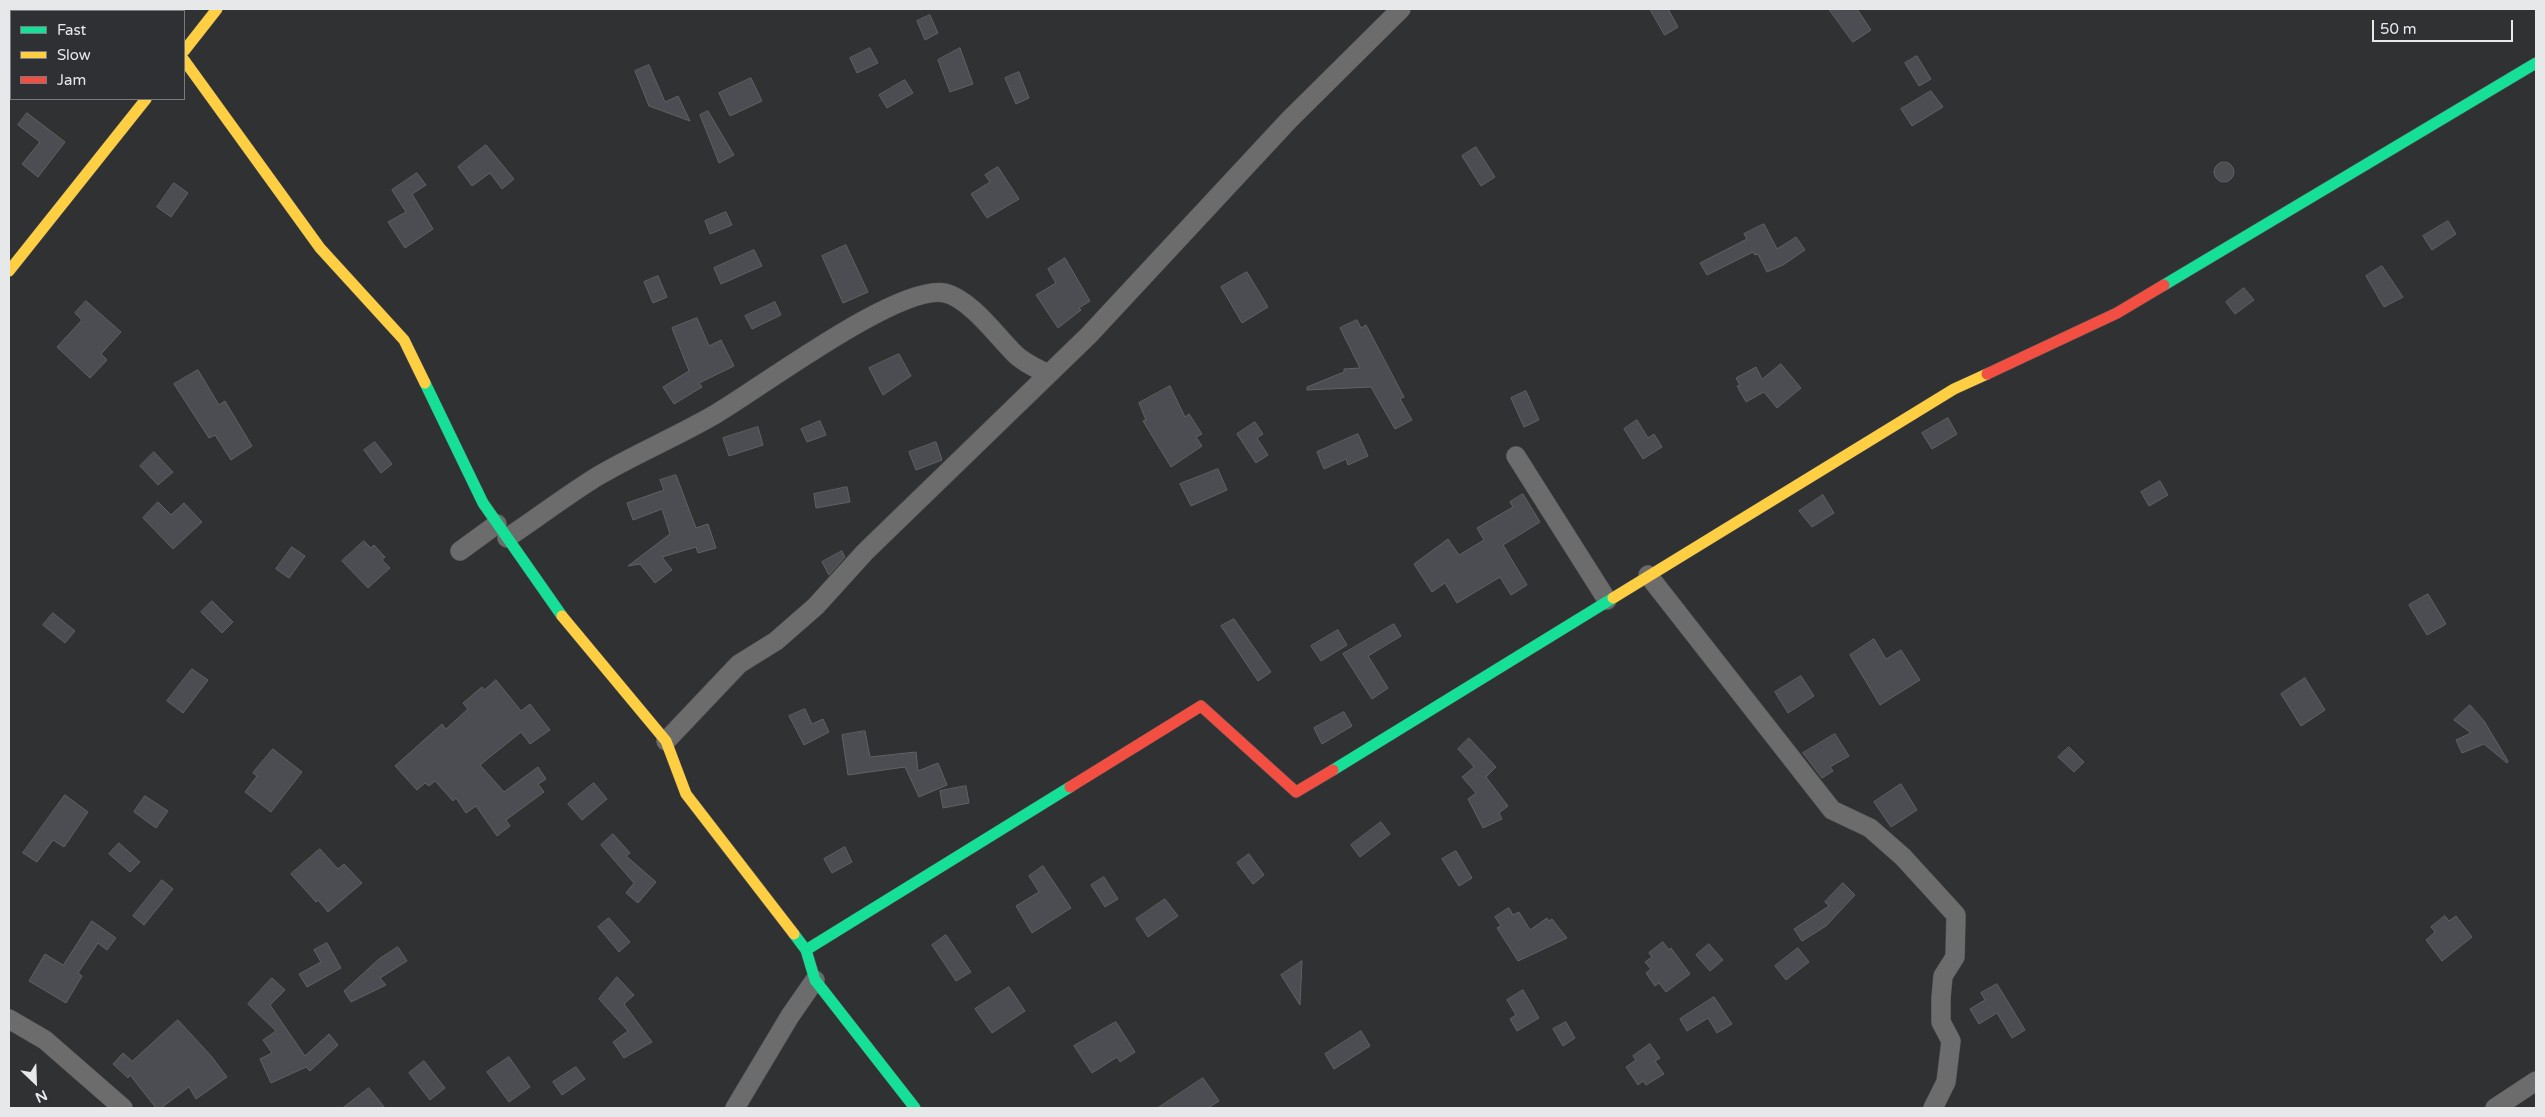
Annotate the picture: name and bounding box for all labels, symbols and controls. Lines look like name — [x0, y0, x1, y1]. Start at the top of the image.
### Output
legend — [10, 10, 185, 100]
scale bar — [2375, 10, 2516, 42]
text: 50 m — [2380, 20, 2417, 38]
text: Fast — [57, 21, 86, 39]
text: Slow — [57, 46, 91, 64]
text: Jam — [57, 71, 86, 89]
north arrow — [10, 1057, 60, 1107]
text: N — [33, 1086, 50, 1106]

